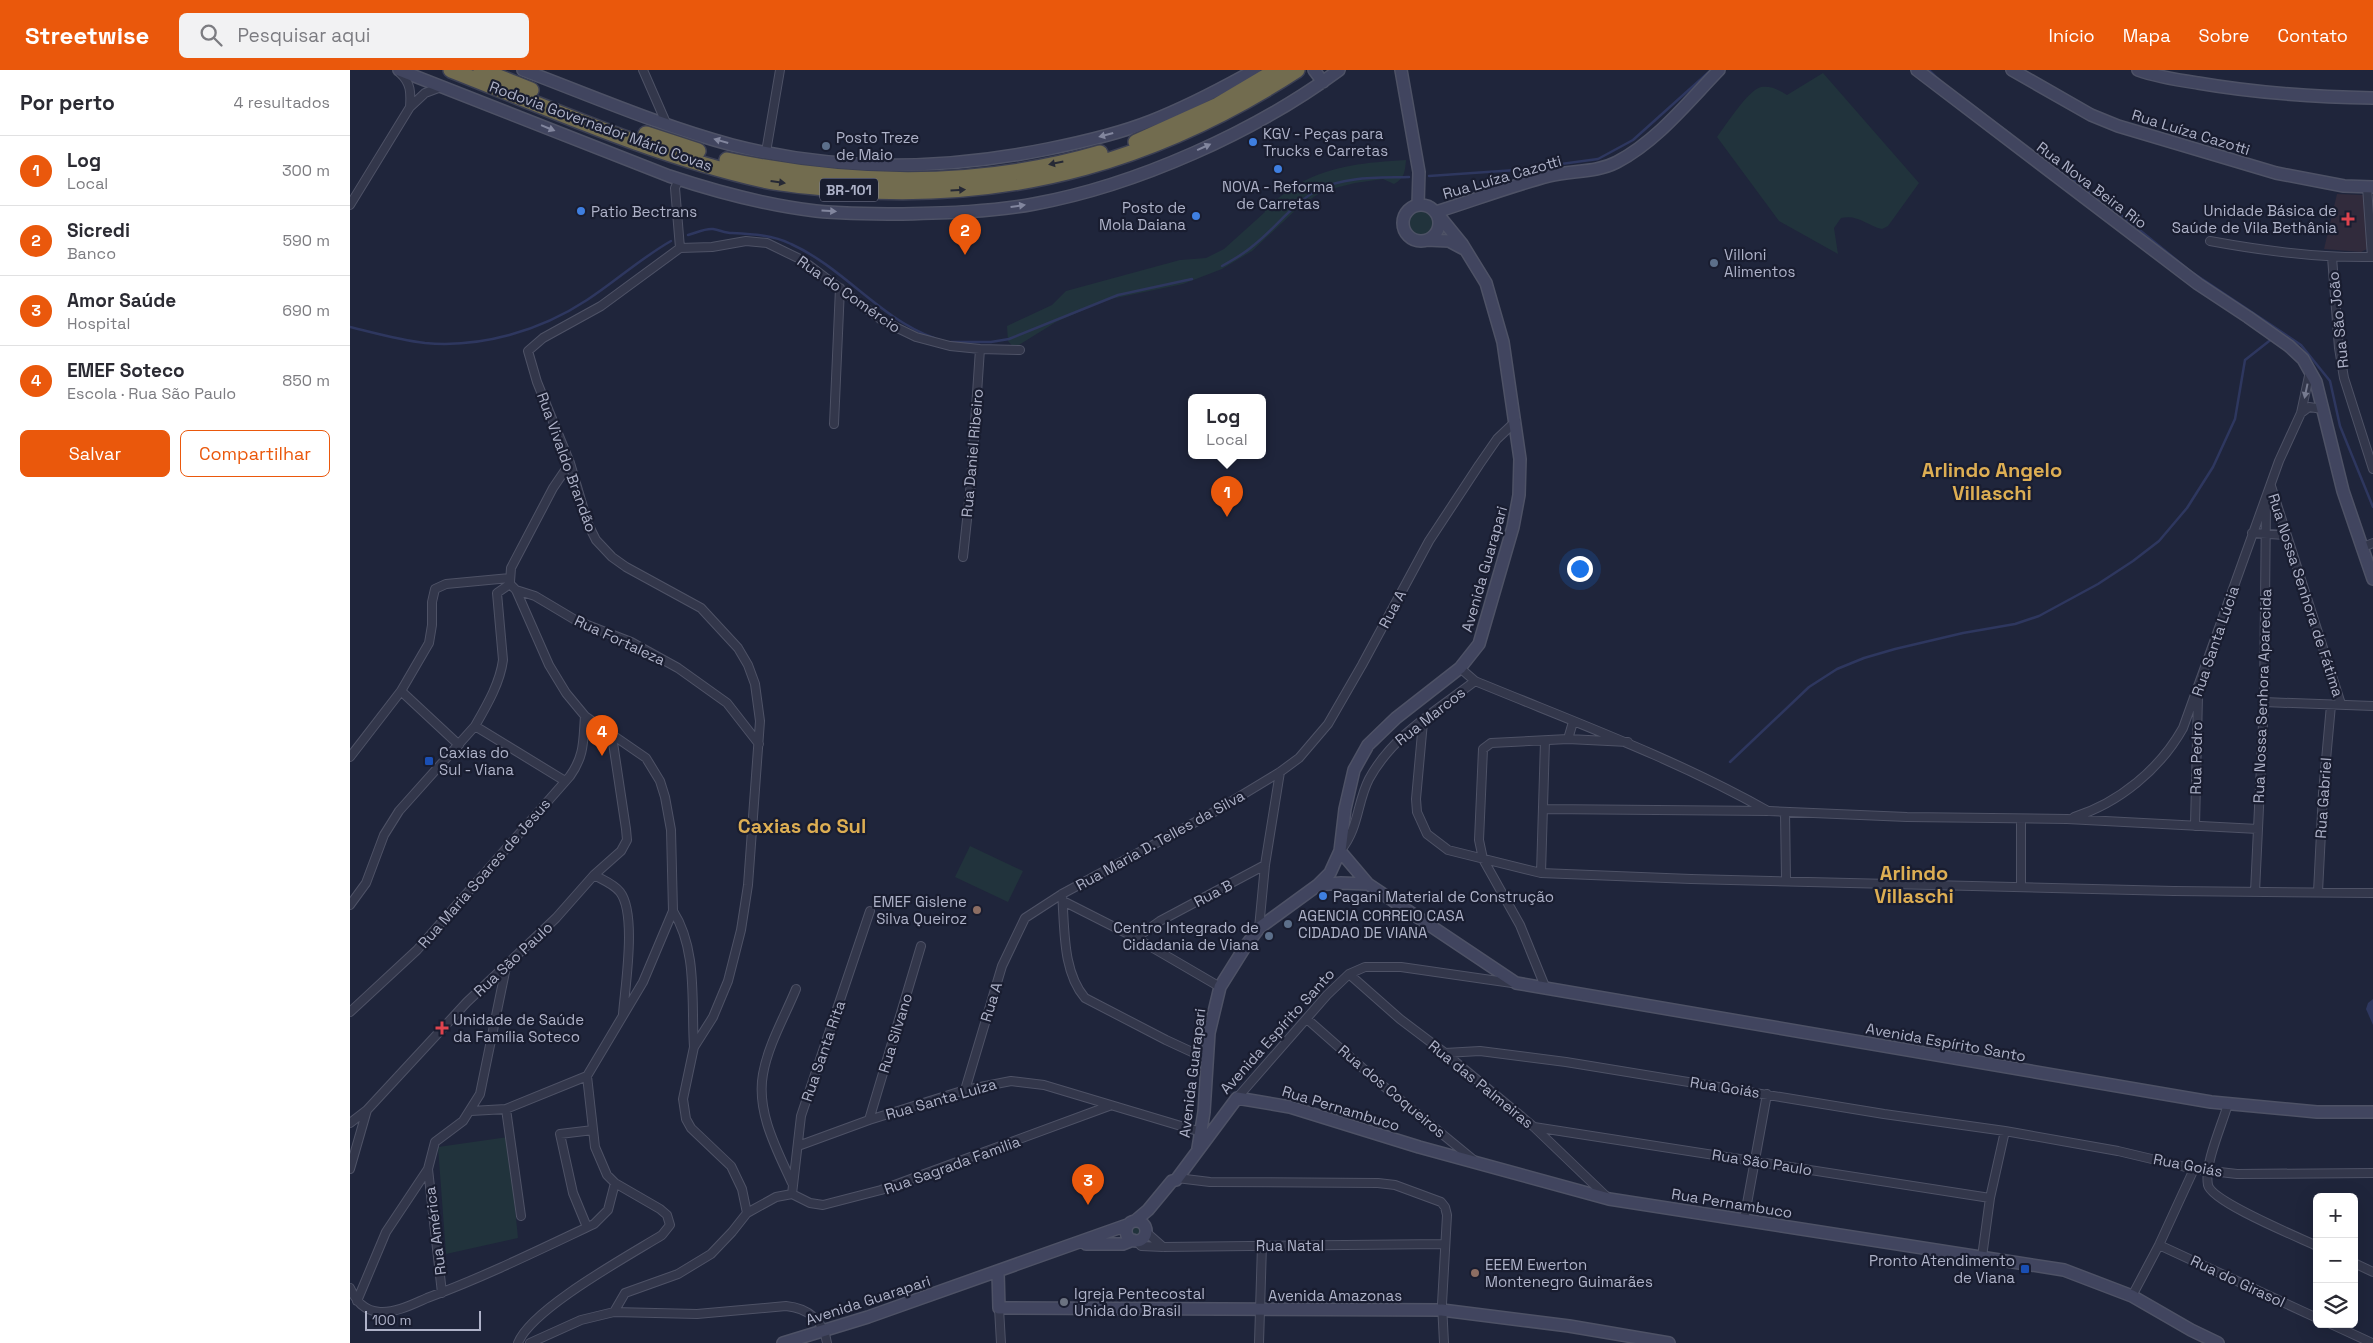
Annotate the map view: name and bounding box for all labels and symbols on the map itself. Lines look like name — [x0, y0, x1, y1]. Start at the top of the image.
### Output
street label: Rodovia Governador Mário Covas — [487, 77, 715, 175]
street label: Rua Luíza Cazotti — [2129, 105, 2253, 159]
one-way arrow — [541, 124, 556, 132]
place label: KGV - Peças para Trucks e Carretas — [1263, 124, 1388, 160]
place label: Posto Treze de Maio — [836, 128, 919, 164]
one-way arrow — [1099, 132, 1114, 140]
marker: KGV - Peças para Trucks e Carretas — [1247, 136, 1259, 148]
one-way arrow — [714, 137, 729, 145]
street label: Rua Nova Beira Rio — [2033, 137, 2151, 233]
marker: Posto Treze de Maio — [820, 140, 832, 152]
one-way arrow — [1197, 143, 1211, 151]
street label: Rua Luíza Cazotti — [1440, 151, 1564, 203]
one-way arrow — [1048, 160, 1064, 168]
marker: NOVA - Reforma de Carretas — [1272, 163, 1284, 175]
place label: NOVA - Reforma de Carretas — [1222, 177, 1334, 213]
one-way arrow — [771, 178, 787, 186]
road number: BR-101 — [820, 178, 878, 202]
one-way arrow — [950, 185, 966, 193]
place label: Posto de Mola Daiana — [1099, 198, 1186, 234]
place label: Unidade Básica de Saúde de Vila Bethânia — [2172, 201, 2337, 237]
place label: Patio Bectrans — [591, 202, 697, 221]
one-way arrow — [1010, 202, 1026, 210]
marker: Patio Bectrans — [575, 205, 587, 217]
one-way arrow — [821, 208, 837, 216]
marker: Posto de Mola Daiana — [1190, 210, 1202, 222]
marker: Unidade Básica de Saúde de Vila Bethânia — [2341, 212, 2355, 226]
pin: 2 — [949, 214, 981, 255]
place label: Villoni Alimentos — [1724, 245, 1795, 281]
street label: Rua do Comércio — [794, 251, 904, 337]
marker: Villoni Alimentos — [1708, 257, 1720, 269]
street label: Rua São João — [2323, 271, 2353, 369]
one-way arrow — [2302, 384, 2310, 400]
street label: Rua Daniel Ribeiro — [957, 388, 987, 518]
street label: Rua Vivaldo Brandão — [533, 390, 601, 534]
district label: Arlindo Angelo Villaschi — [1922, 457, 2062, 506]
pin: 1 — [1211, 476, 1243, 517]
street label: Rua Nossa Senhora de Fátima — [2264, 491, 2348, 699]
street label: Avenida Guarapari — [1457, 504, 1511, 634]
your location — [1567, 556, 1593, 582]
street label: Rua Santa Lúcia — [2187, 583, 2243, 699]
street label: Rua A — [1374, 586, 1410, 631]
street label: Rua Nossa Senhora Aparecida — [2249, 588, 2275, 804]
street label: Rua Fortaleza — [571, 611, 669, 670]
street label: Rua Marcos — [1391, 683, 1469, 749]
pin: 4 — [586, 715, 618, 756]
street label: Rua Pedro — [2186, 721, 2206, 795]
place label: Caxias do Sul - Viana — [439, 743, 514, 779]
marker: Caxias do Sul - Viana — [423, 755, 435, 767]
street label: Rua Gabriel — [2311, 757, 2335, 839]
street label: Rua Maria D. Telles da Silva — [1072, 785, 1248, 894]
street label: Rua Maria Soares de Jesus — [414, 794, 554, 952]
district label: Caxias do Sul — [738, 813, 866, 839]
district label: Arlindo Villaschi — [1874, 860, 1954, 909]
street label: Rua B — [1190, 875, 1236, 911]
place label: Pagani Material de Construção — [1333, 887, 1554, 906]
marker: Pagani Material de Construção — [1317, 890, 1329, 902]
place label: EMEF Gislene Silva Queiroz — [873, 892, 967, 928]
marker: EMEF Gislene Silva Queiroz — [971, 904, 983, 916]
place label: AGENCIA CORREIO CASA CIDADAO DE VIANA — [1298, 906, 1465, 942]
street label: Rua São Paulo — [469, 918, 557, 1000]
place label: Centro Integrado de Cidadania de Viana — [1113, 918, 1259, 954]
marker: AGENCIA CORREIO CASA CIDADAO DE VIANA — [1282, 918, 1294, 930]
marker: Centro Integrado de Cidadania de Viana — [1263, 930, 1275, 942]
street label: Avenida Espírito Santo — [1216, 964, 1338, 1098]
street label: Rua A — [976, 979, 1006, 1024]
street label: Rua Silvano — [874, 991, 916, 1075]
street label: Rua Santa Rita — [797, 998, 849, 1104]
street label: Avenida Guarapari — [1175, 1007, 1209, 1139]
place label: Unidade de Saúde da Família Soteco — [453, 1010, 584, 1046]
street label: Avenida Espírito Santo — [1864, 1019, 2028, 1065]
marker: Unidade de Saúde da Família Soteco — [435, 1021, 449, 1035]
street label: Rua das Palmeiras — [1425, 1036, 1537, 1132]
street label: Rua dos Coqueiros — [1334, 1040, 1450, 1142]
street label: Rua Goiás — [1689, 1072, 1761, 1102]
street label: Rua Santa Luiza — [883, 1074, 999, 1124]
street label: Rua Pernambuco — [1280, 1081, 1402, 1135]
street label: Rua Sagrada Familia — [881, 1131, 1023, 1198]
street label: Rua São Paulo — [1711, 1145, 1813, 1179]
street label: Rua Goiás — [2152, 1149, 2224, 1181]
pin: 3 — [1072, 1164, 1104, 1205]
street label: Rua Pernambuco — [1670, 1184, 1794, 1222]
street label: Rua América — [420, 1185, 450, 1276]
street label: Rua Natal — [1256, 1236, 1324, 1255]
place label: Pronto Atendimento de Viana — [1869, 1251, 2015, 1287]
street label: Rua do Girasol — [2188, 1251, 2288, 1311]
place label: EEEM Ewerton Montenegro Guimarães — [1485, 1255, 1653, 1291]
marker: Pronto Atendimento de Viana — [2019, 1263, 2031, 1275]
marker: EEEM Ewerton Montenegro Guimarães — [1469, 1267, 1481, 1279]
street label: Avenida Guarapari — [803, 1271, 933, 1329]
place label: Igreja Pentecostal Unida do Brasil — [1074, 1284, 1205, 1320]
street label: Avenida Amazonas — [1268, 1286, 1402, 1305]
marker: Igreja Pentecostal Unida do Brasil — [1058, 1296, 1070, 1308]
scale bar — [365, 1308, 481, 1331]

